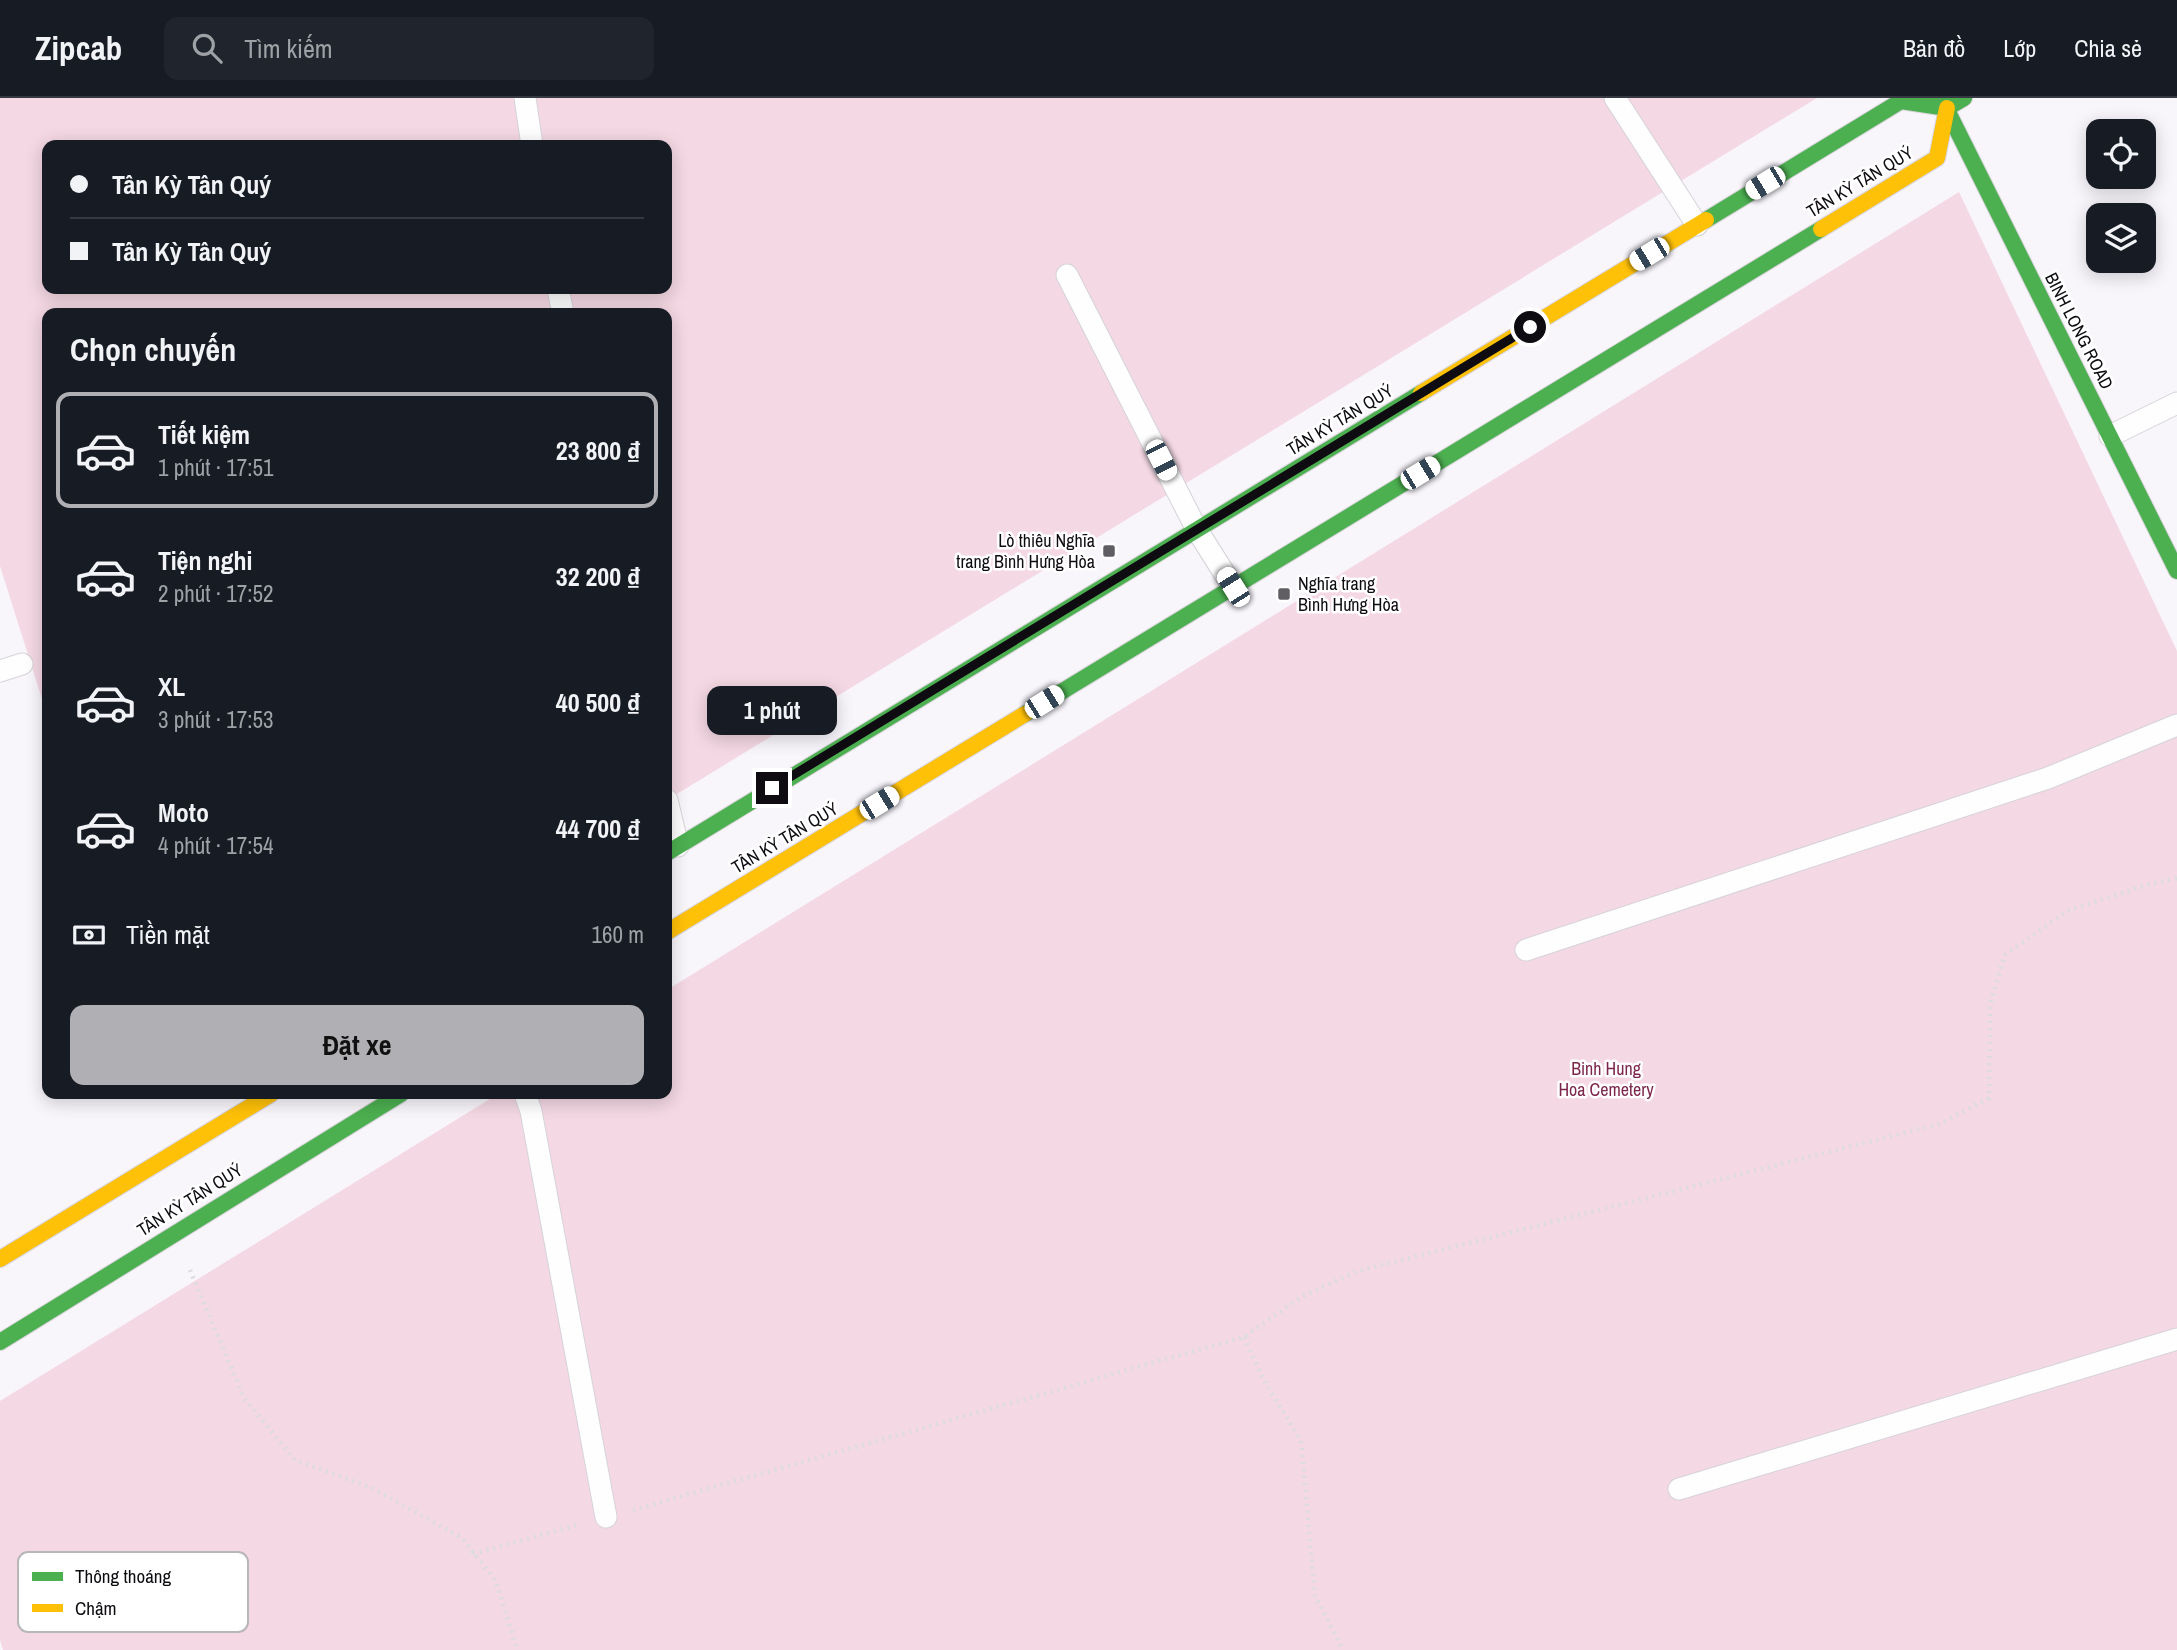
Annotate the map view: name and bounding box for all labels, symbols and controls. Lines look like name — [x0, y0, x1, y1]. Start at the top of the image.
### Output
search box — [164, 17, 654, 80]
text: Zipcab — [35, 26, 122, 70]
icon: search — [188, 29, 226, 67]
text: Tìm kiếm — [244, 31, 333, 66]
text: Bản đồ — [1903, 32, 1965, 64]
text: Lớp — [2003, 32, 2036, 64]
text: Chia sẻ — [2074, 32, 2142, 64]
map controls — [2086, 119, 2156, 273]
button: locate — [2086, 119, 2156, 189]
street label: TÂN KỲ TÂN QUÝ — [1802, 140, 1918, 223]
car — [1742, 163, 1789, 203]
text: Tân Kỳ Tân Quý — [112, 167, 271, 202]
button: layers — [2086, 203, 2156, 273]
text: Tân Kỳ Tân Quý — [112, 234, 271, 269]
car — [1626, 234, 1673, 274]
street label: BINH LONG ROAD — [2039, 268, 2120, 393]
route start — [1514, 311, 1546, 343]
text: Chọn chuyến — [70, 328, 236, 371]
street label: TÂN KỲ TÂN QUÝ — [1282, 378, 1398, 461]
text: Tiết kiệm — [158, 417, 250, 452]
icon: car — [74, 419, 137, 482]
text: 23 800 ₫ — [556, 433, 640, 468]
car — [1143, 437, 1180, 483]
text: 1 phút · 17:51 — [158, 452, 273, 483]
car — [1397, 453, 1444, 493]
place label: Lò thiêu Nghĩa trang Bình Hưng Hòa — [956, 528, 1095, 574]
text: Tiện nghi — [158, 543, 252, 578]
marker: Lò thiêu Nghĩa trang Bình Hưng Hòa — [1101, 543, 1117, 559]
icon: car — [74, 545, 137, 608]
text: 32 200 ₫ — [556, 559, 640, 594]
car — [1213, 564, 1254, 610]
place label: Nghĩa trang Bình Hưng Hòa — [1298, 571, 1399, 617]
text: 2 phút · 17:52 — [158, 578, 273, 609]
marker: Nghĩa trang Bình Hưng Hòa — [1276, 586, 1292, 602]
text: XL — [158, 669, 185, 704]
icon: car — [74, 671, 137, 734]
car — [1021, 682, 1068, 722]
text: 40 500 ₫ — [556, 685, 640, 720]
callout: 1 phút — [707, 686, 837, 736]
text: 1 phút — [744, 695, 800, 726]
text: 3 phút · 17:53 — [158, 704, 273, 735]
route end — [756, 772, 788, 804]
car — [856, 783, 903, 823]
text: Moto — [158, 795, 209, 830]
street label: TÂN KỲ TÂN QUÝ — [727, 796, 843, 879]
icon: car — [74, 797, 137, 860]
text: 44 700 ₫ — [556, 811, 640, 846]
text: 4 phút · 17:54 — [158, 830, 273, 861]
icon: cash — [70, 916, 108, 954]
text: Tiền mặt — [126, 917, 210, 952]
text: 160 m — [592, 919, 644, 950]
button: Đặt xe — [70, 1005, 644, 1085]
park label: Binh Hung Hoa Cemetery — [1558, 1056, 1654, 1102]
street label: TÂN KỲ TÂN QUÝ — [132, 1157, 248, 1242]
legend — [18, 1552, 248, 1632]
text: Thông thoáng — [75, 1563, 171, 1589]
text: Chậm — [75, 1595, 117, 1621]

